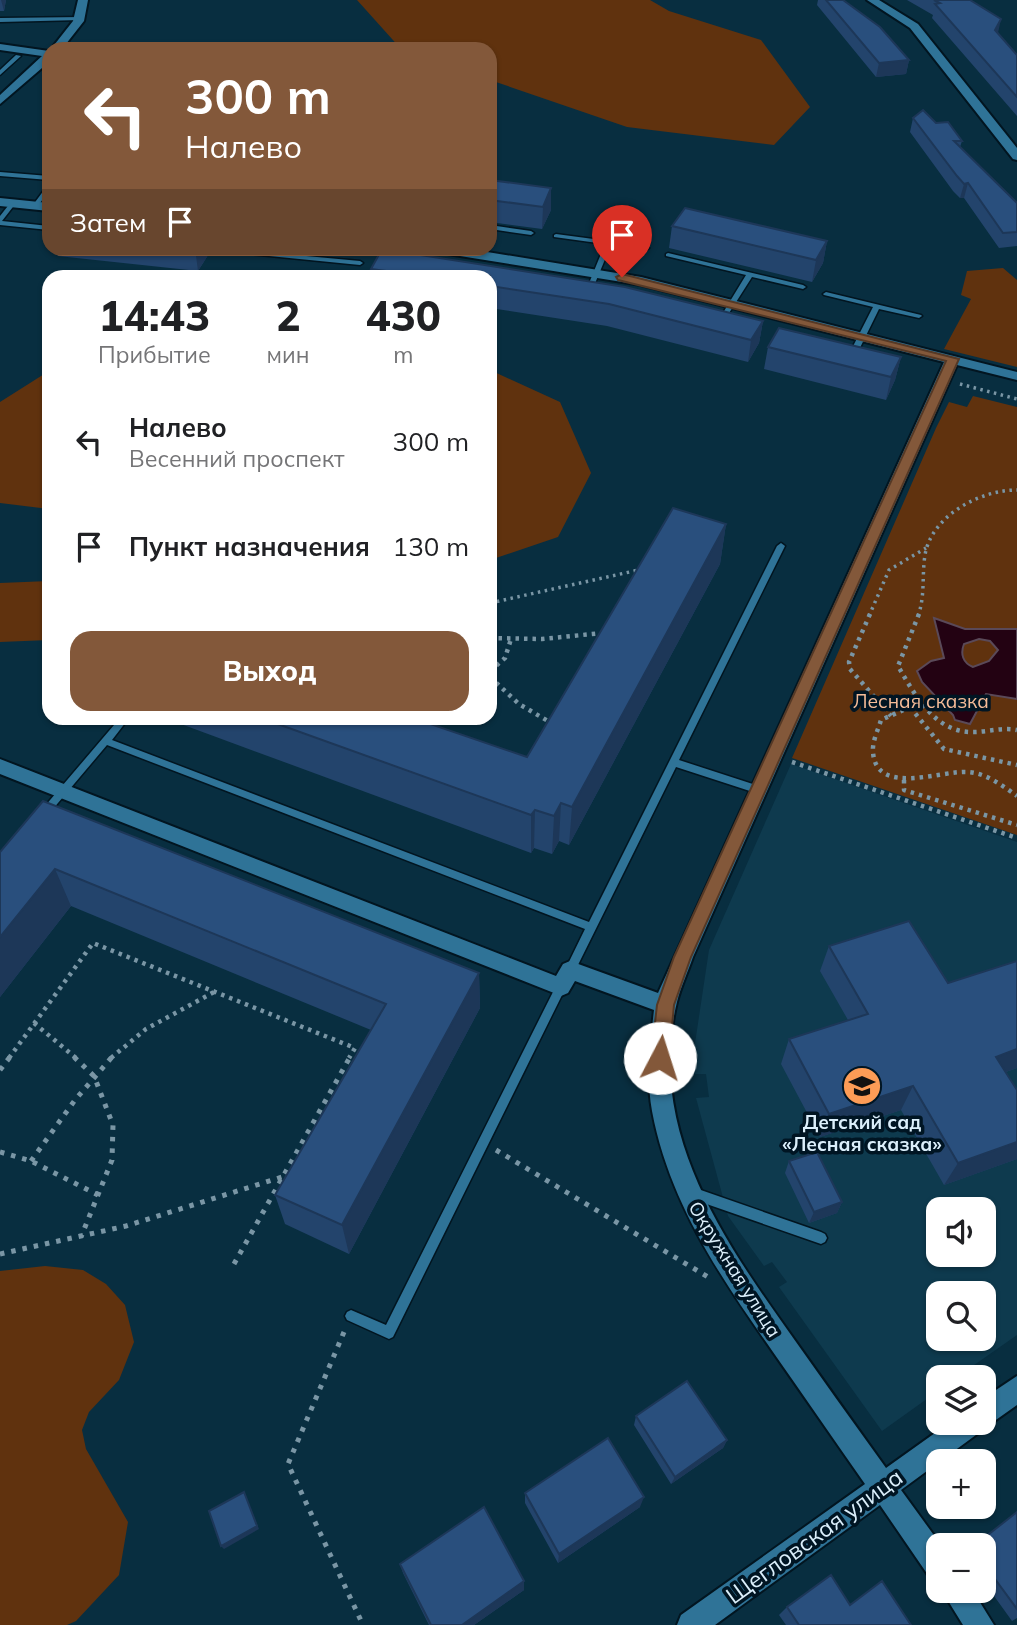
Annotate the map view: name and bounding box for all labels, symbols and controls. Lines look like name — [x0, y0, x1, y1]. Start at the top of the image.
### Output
text: 300 m — [185, 65, 331, 126]
icon: left — [70, 70, 161, 161]
text: Налево — [185, 126, 302, 166]
icon: arrive — [161, 203, 199, 241]
pin — [592, 205, 652, 277]
text: Затем — [70, 206, 147, 239]
icon: arrive — [603, 216, 641, 254]
text: 14:43 — [98, 289, 210, 342]
text: 2 — [275, 289, 301, 342]
text: 430 — [365, 289, 441, 342]
text: Прибытие — [98, 340, 211, 369]
text: мин — [267, 340, 310, 369]
text: m — [393, 340, 413, 369]
text: Налево — [129, 411, 227, 444]
icon: left — [70, 423, 108, 461]
text: 300 m — [393, 425, 469, 458]
text: Весенний проспект — [129, 444, 345, 473]
icon: arrive — [70, 528, 108, 566]
text: Пункт назначения — [129, 530, 370, 563]
text: 130 m — [393, 530, 469, 563]
button: Выход — [70, 631, 469, 711]
park label: Лесная сказка — [853, 689, 989, 713]
position arrow — [623, 1021, 697, 1095]
school or university icon: Детский сад «Лесная сказка» — [841, 1065, 883, 1107]
place label: Детский сад «Лесная сказка» — [782, 1110, 942, 1156]
street label: Окружная улица — [684, 1197, 786, 1341]
map controls — [926, 1197, 996, 1603]
button: sound — [926, 1197, 996, 1267]
button: search — [926, 1281, 996, 1351]
button: layers — [926, 1365, 996, 1435]
button: + — [926, 1449, 996, 1519]
street label: Щегловская улица — [720, 1462, 908, 1610]
button: − — [926, 1533, 996, 1603]

